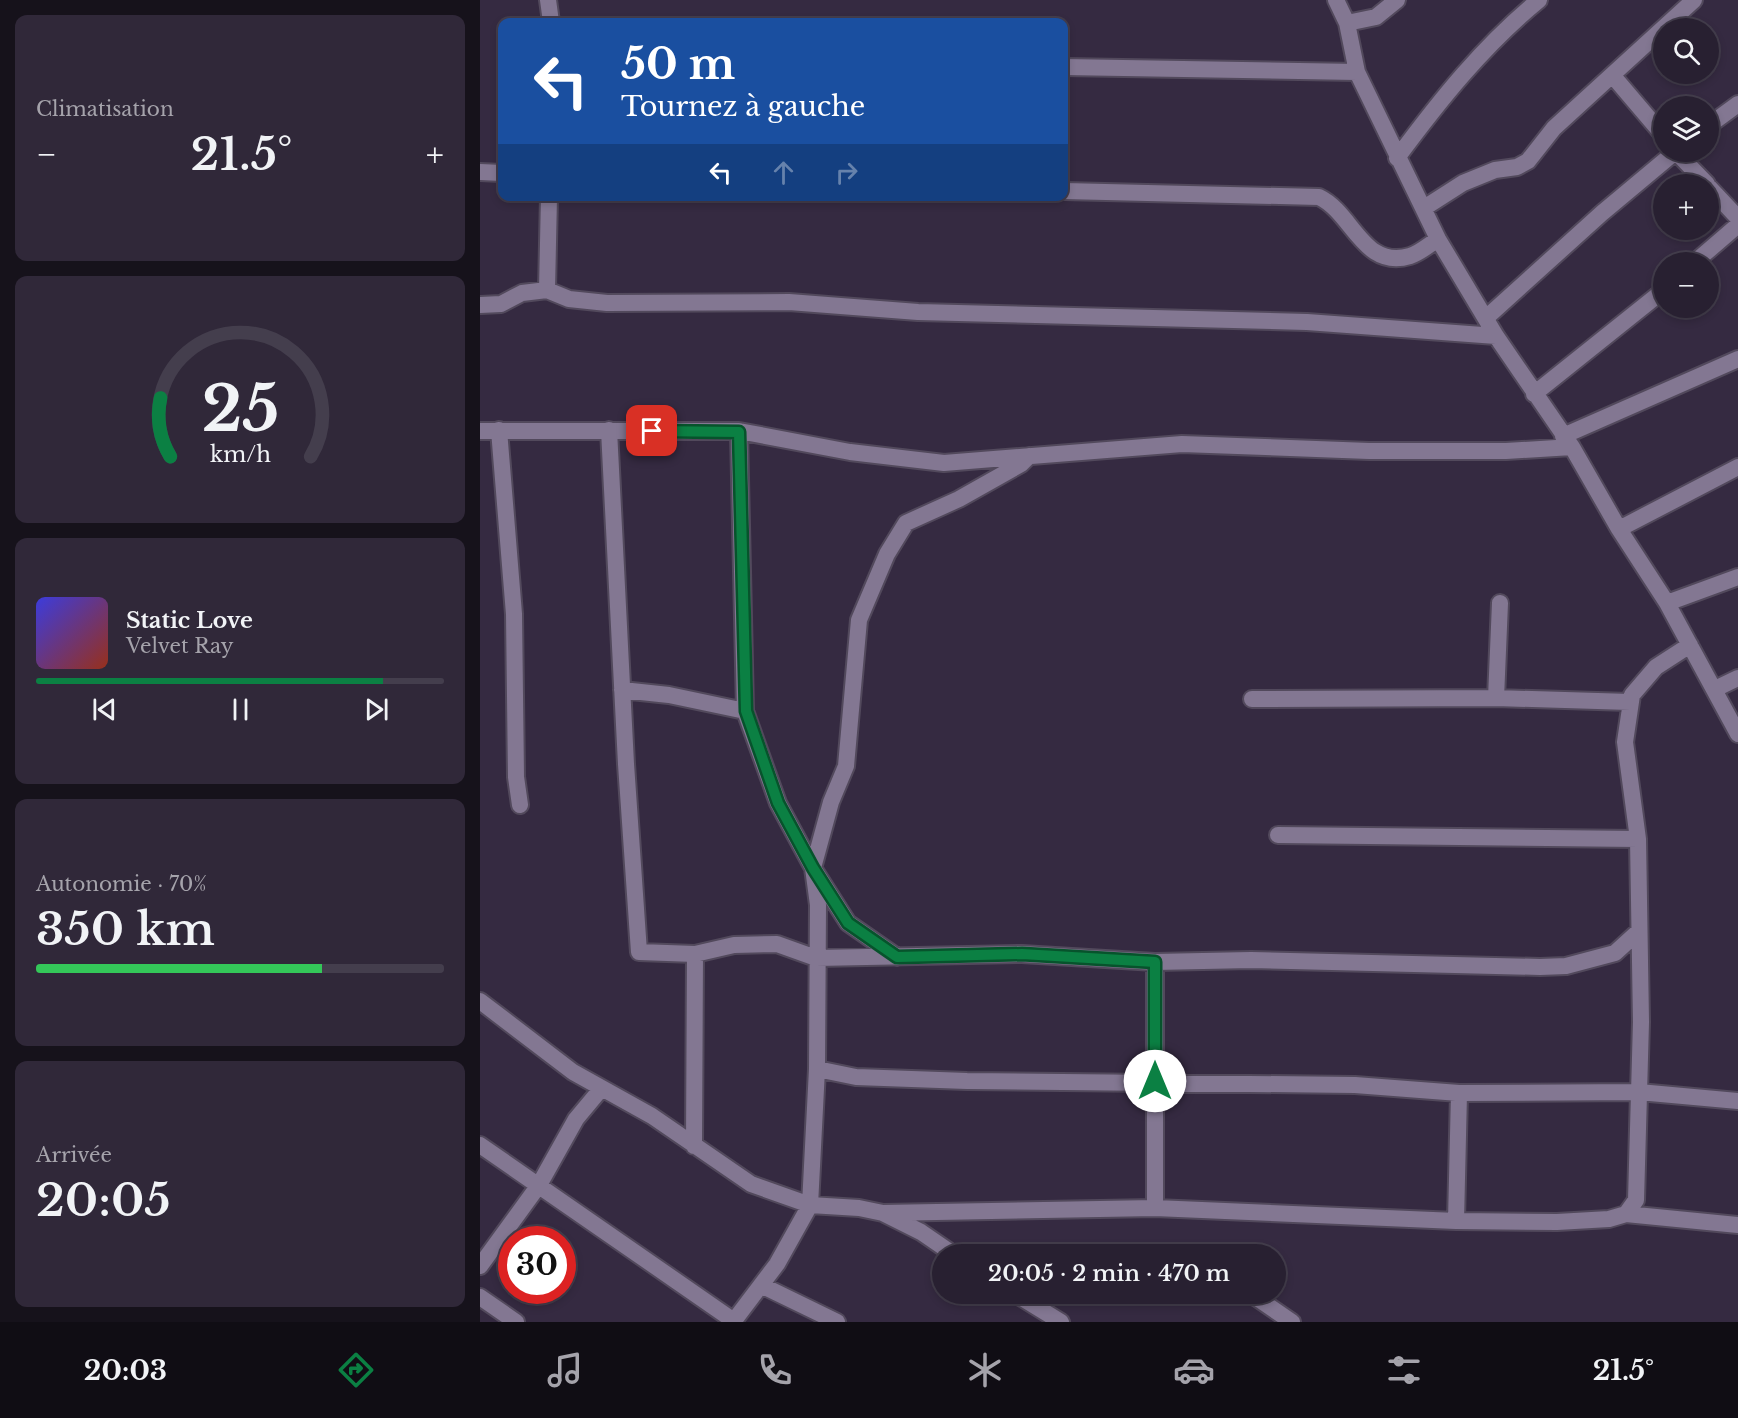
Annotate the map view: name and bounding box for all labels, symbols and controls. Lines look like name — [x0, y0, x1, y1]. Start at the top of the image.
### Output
map controls — [1653, 18, 1719, 318]
button: search — [1653, 18, 1719, 84]
text: 50 m — [621, 38, 735, 90]
icon: left — [522, 42, 600, 120]
text: Tournez à gauche — [621, 90, 865, 123]
button: layers — [1653, 96, 1719, 162]
text: Climatisation — [36, 97, 174, 121]
text: 21.5° — [190, 126, 292, 182]
text: − — [36, 134, 57, 175]
text: + — [426, 134, 444, 175]
icon: left — [704, 156, 737, 189]
icon: ahead — [767, 156, 800, 189]
icon: right — [830, 156, 863, 189]
button: + — [1653, 174, 1719, 240]
button: − — [1653, 252, 1719, 318]
text: 25 — [201, 370, 279, 448]
pin — [626, 405, 677, 456]
icon: arrive — [635, 414, 668, 447]
text: km/h — [210, 441, 271, 468]
text: Static Love — [126, 607, 253, 634]
text: Velvet Ray — [126, 634, 234, 658]
icon: previous — [88, 693, 121, 726]
icon: pause — [224, 693, 257, 726]
icon: next — [360, 693, 393, 726]
text: Autonomie · 70% — [36, 872, 207, 896]
text: 350 km — [36, 901, 215, 957]
position arrow — [1123, 1049, 1187, 1113]
text: Arrivée — [36, 1143, 112, 1167]
text: 20:05 — [36, 1172, 171, 1228]
speed limit sign: 30 — [498, 1226, 576, 1304]
text: 20:05 · 2 min · 470 m — [988, 1260, 1230, 1287]
icon: directions — [335, 1349, 377, 1391]
icon: music — [544, 1349, 586, 1391]
icon: phone — [754, 1349, 796, 1391]
icon: climate — [964, 1349, 1006, 1391]
icon: car — [1173, 1349, 1215, 1391]
icon: filters — [1383, 1349, 1425, 1391]
text: 20:03 — [84, 1354, 167, 1387]
text: 21.5° — [1593, 1354, 1654, 1387]

